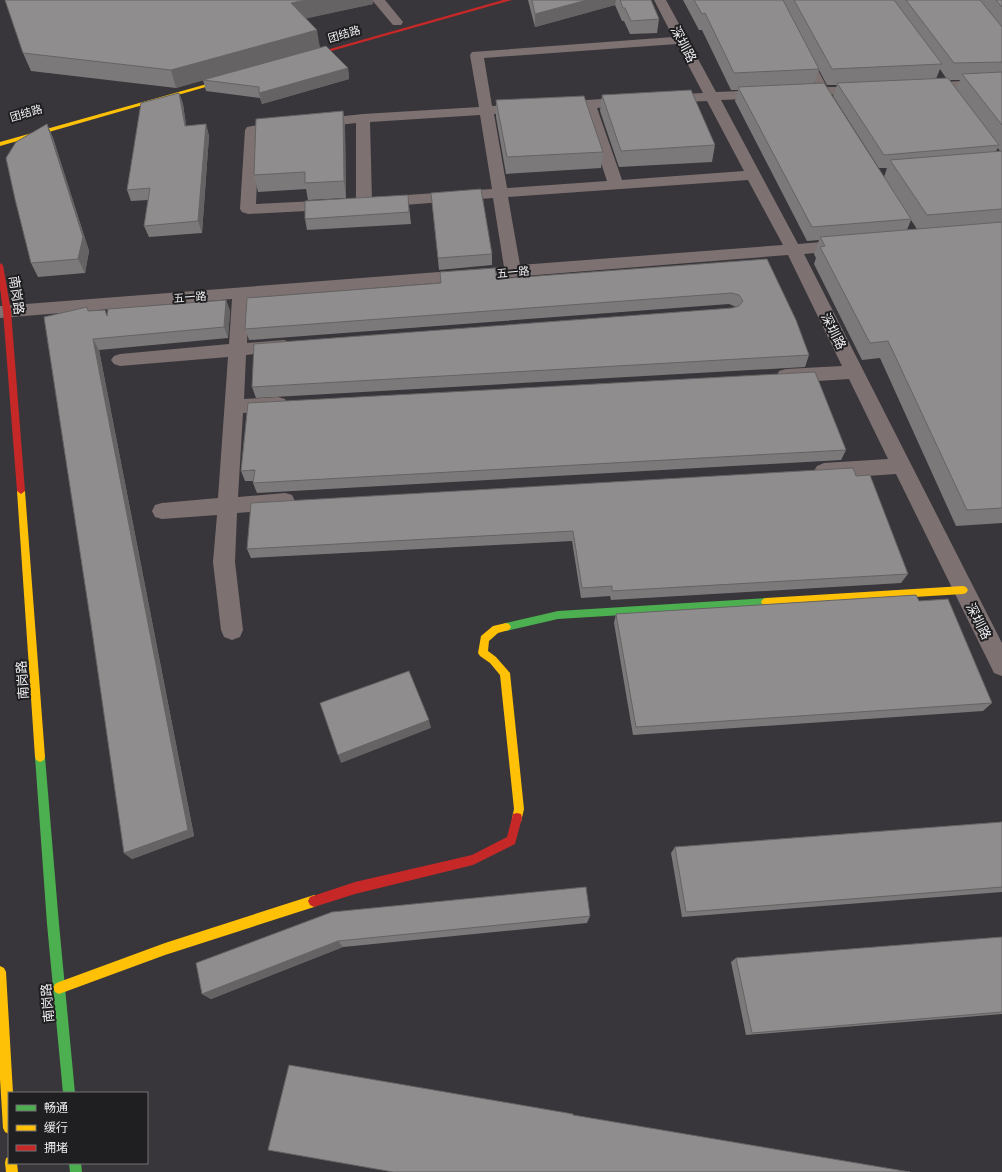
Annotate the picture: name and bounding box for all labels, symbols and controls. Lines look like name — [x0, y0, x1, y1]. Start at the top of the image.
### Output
street label: 深圳路 — [668, 23, 699, 65]
street label: 团结路 — [326, 24, 362, 45]
street label: 团结路 — [8, 103, 44, 124]
street label: 五一路 — [496, 265, 530, 280]
street label: 南岗路 — [6, 275, 27, 315]
street label: 五一路 — [173, 290, 207, 305]
street label: 深圳路 — [818, 310, 849, 352]
street label: 深圳路 — [963, 600, 994, 642]
street label: 南岗路 — [14, 660, 31, 700]
street label: 南岗路 — [38, 983, 57, 1023]
legend — [8, 1092, 148, 1164]
text: 畅通 — [44, 1101, 68, 1115]
text: 缓行 — [44, 1121, 68, 1135]
text: 拥堵 — [44, 1141, 68, 1155]

